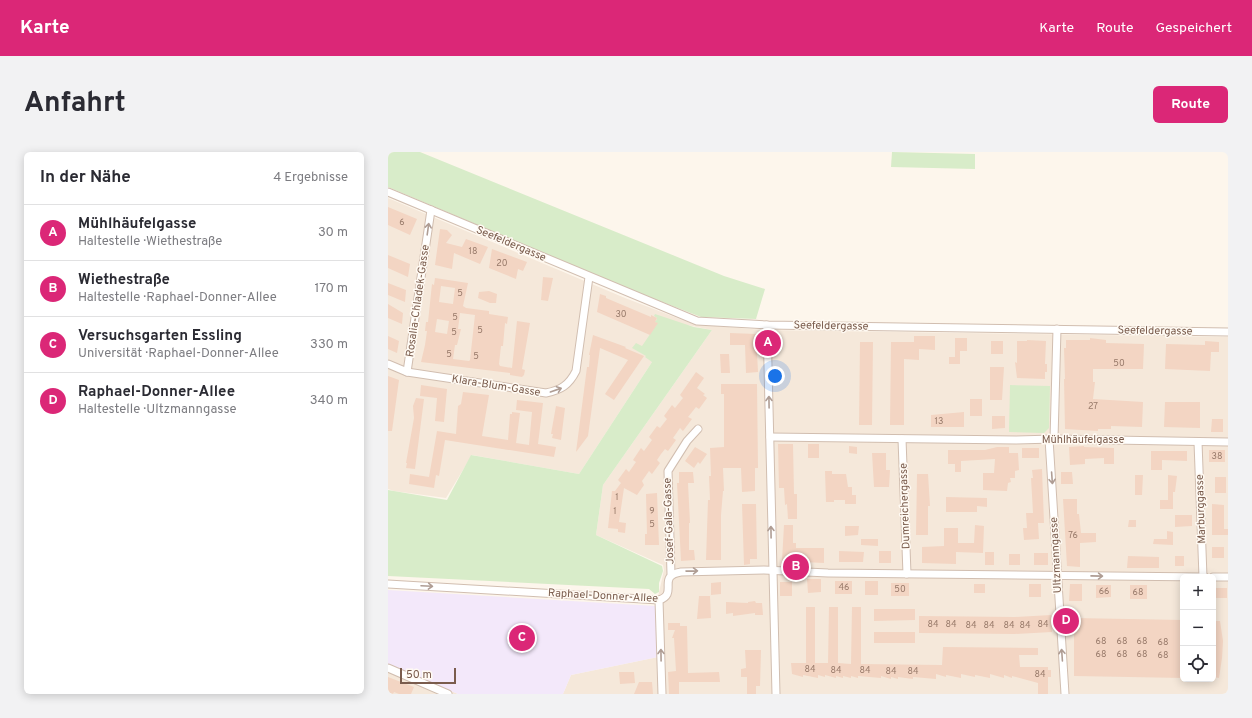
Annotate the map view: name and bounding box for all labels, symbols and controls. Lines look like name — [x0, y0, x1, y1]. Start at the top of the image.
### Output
text: Karte — [20, 16, 70, 40]
text: Karte — [1039, 20, 1074, 37]
text: Route — [1096, 20, 1133, 37]
text: Gespeichert — [1155, 20, 1232, 37]
text: Anfahrt — [24, 86, 126, 122]
button: Route — [1153, 86, 1228, 123]
text: In der Nähe — [40, 167, 131, 189]
text: 4 Ergebnisse — [273, 170, 348, 186]
text: Mühlhäufelgasse — [78, 215, 196, 234]
house number: 6 — [399, 217, 405, 228]
one-way arrow — [424, 223, 432, 236]
street label: Seefeldergasse — [474, 223, 548, 265]
text: A — [48, 225, 58, 241]
text: 30 m — [318, 225, 348, 241]
text: Haltestelle · Wiethestraße — [78, 234, 222, 250]
street label: Rosalia-Chladek-Gasse — [403, 244, 433, 358]
house number: 18 — [469, 246, 477, 257]
house number: 20 — [496, 258, 508, 269]
text: Wiethestraße — [78, 271, 170, 290]
text: B — [49, 281, 57, 297]
text: 170 m — [314, 281, 348, 297]
house number: 5 — [457, 288, 463, 299]
text: Haltestelle · Raphael-Donner-Allee — [78, 290, 277, 306]
house number: 30 — [615, 309, 627, 320]
house number: 5 — [452, 312, 458, 323]
street label: Seefeldergasse — [793, 318, 869, 334]
street label: Seefeldergasse — [1117, 323, 1193, 339]
house number: 5 — [477, 325, 483, 336]
text: Versuchsgarten Essling — [78, 327, 242, 346]
house number: 5 — [451, 327, 457, 338]
pin: A — [755, 328, 781, 358]
text: C — [49, 337, 57, 353]
text: 330 m — [310, 337, 348, 353]
text: Universität · Raphael-Donner-Allee — [78, 346, 279, 362]
house number: 5 — [446, 349, 452, 360]
house number: 5 — [473, 351, 479, 362]
house number: 50 — [1113, 358, 1125, 369]
your location — [765, 366, 785, 386]
street label: Klara-Blum-Gasse — [451, 372, 541, 400]
text: Raphael-Donner-Allee — [78, 383, 235, 402]
one-way arrow — [549, 386, 561, 394]
text: D — [48, 393, 58, 409]
text: 340 m — [310, 393, 348, 409]
one-way arrow — [765, 396, 773, 409]
house number: 27 — [1088, 401, 1098, 412]
text: Haltestelle · Ultzmanngasse — [78, 402, 236, 418]
house number: 13 — [935, 416, 943, 427]
street label: Mühlhäufelgasse — [1042, 433, 1124, 447]
house number: 38 — [1212, 451, 1222, 462]
street label: Dumreichergasse — [897, 463, 913, 549]
one-way arrow — [1048, 471, 1055, 484]
street label: Marburggasse — [1193, 474, 1209, 544]
street label: Josef-Gala-Gasse — [660, 477, 678, 565]
house number: 1 — [615, 492, 619, 503]
house number: 1 — [613, 506, 617, 517]
house number: 9 — [649, 506, 655, 517]
street label: Ultzmanngasse — [1047, 516, 1065, 593]
house number: 5 — [649, 519, 655, 530]
one-way arrow — [768, 526, 775, 539]
house number: 76 — [1068, 530, 1078, 541]
pin: B — [783, 552, 809, 582]
one-way arrow — [685, 568, 698, 575]
one-way arrow — [1090, 572, 1103, 579]
map controls — [1180, 574, 1216, 682]
button: + — [1180, 574, 1216, 610]
house number: 46 — [839, 582, 849, 593]
one-way arrow — [420, 583, 433, 590]
house number: 50 — [894, 584, 906, 595]
street label: Raphael-Donner-Allee — [548, 586, 659, 606]
house number: 66 — [1099, 586, 1109, 597]
house number: 68 — [1133, 587, 1143, 598]
pin: D — [1053, 606, 1079, 636]
button: − — [1180, 610, 1216, 646]
house number: 84 — [927, 619, 939, 630]
house number: 84 — [945, 619, 957, 630]
house number: 84 — [1037, 619, 1049, 630]
house number: 84 — [965, 620, 977, 631]
house number: 84 — [983, 620, 995, 631]
house number: 84 — [1003, 620, 1015, 631]
house number: 84 — [1019, 620, 1031, 631]
pin: C — [509, 623, 535, 653]
house number: 68 — [1096, 636, 1106, 647]
house number: 68 — [1117, 636, 1127, 647]
house number: 68 — [1137, 636, 1147, 647]
house number: 68 — [1158, 637, 1168, 648]
button: locate — [1180, 646, 1216, 682]
one-way arrow — [657, 649, 665, 662]
one-way arrow — [1058, 649, 1066, 662]
house number: 68 — [1096, 649, 1106, 660]
house number: 68 — [1117, 649, 1127, 660]
house number: 68 — [1137, 649, 1147, 660]
house number: 68 — [1158, 650, 1168, 661]
house number: 84 — [804, 664, 816, 675]
house number: 84 — [830, 665, 842, 676]
house number: 84 — [859, 665, 871, 676]
scale bar — [400, 666, 456, 685]
house number: 84 — [885, 666, 897, 677]
house number: 84 — [907, 666, 919, 677]
text: 50 m — [406, 668, 432, 682]
house number: 84 — [1034, 669, 1046, 680]

